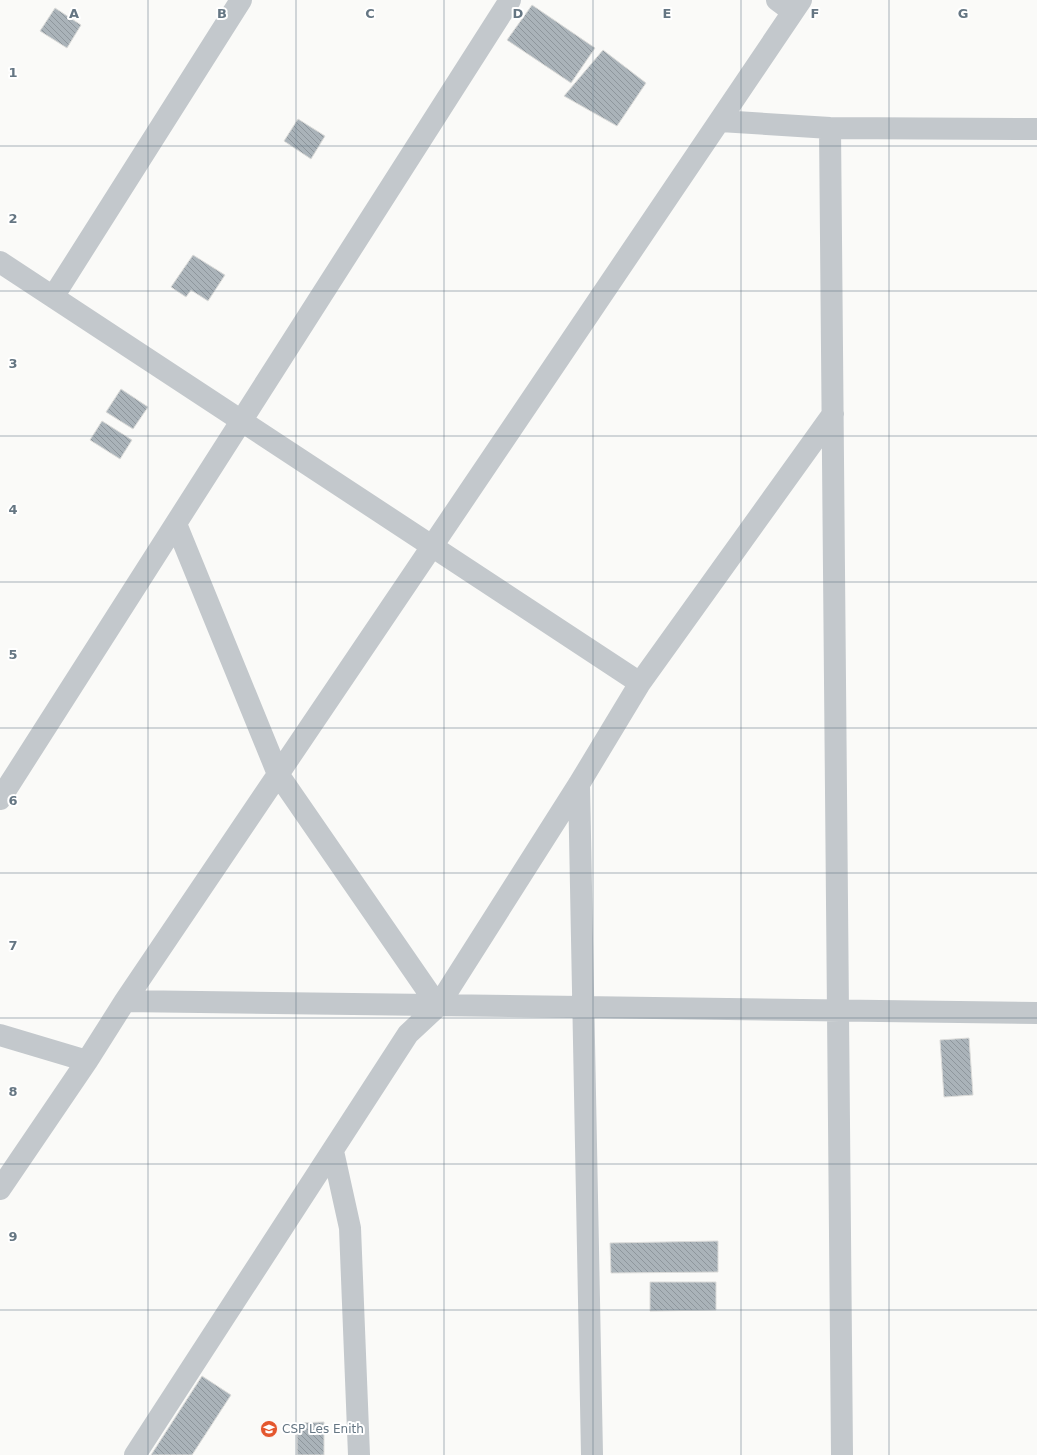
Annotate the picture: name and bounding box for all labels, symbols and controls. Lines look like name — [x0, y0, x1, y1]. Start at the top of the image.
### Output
text: A — [69, 6, 79, 21]
text: B — [217, 6, 227, 21]
text: C — [365, 6, 375, 21]
text: D — [513, 6, 524, 21]
text: E — [663, 6, 671, 21]
text: F — [811, 6, 819, 21]
text: G — [958, 6, 968, 21]
text: 1 — [8, 65, 18, 80]
text: 2 — [8, 211, 18, 226]
text: 3 — [8, 356, 18, 371]
text: 4 — [8, 502, 18, 517]
text: 5 — [8, 647, 18, 662]
text: 6 — [8, 793, 18, 808]
text: 7 — [8, 938, 18, 953]
text: 8 — [8, 1084, 18, 1099]
text: 9 — [8, 1229, 18, 1244]
school or university icon: CSP Les Enith — [259, 1419, 279, 1439]
place label: CSP Les Enith — [282, 1422, 364, 1436]

